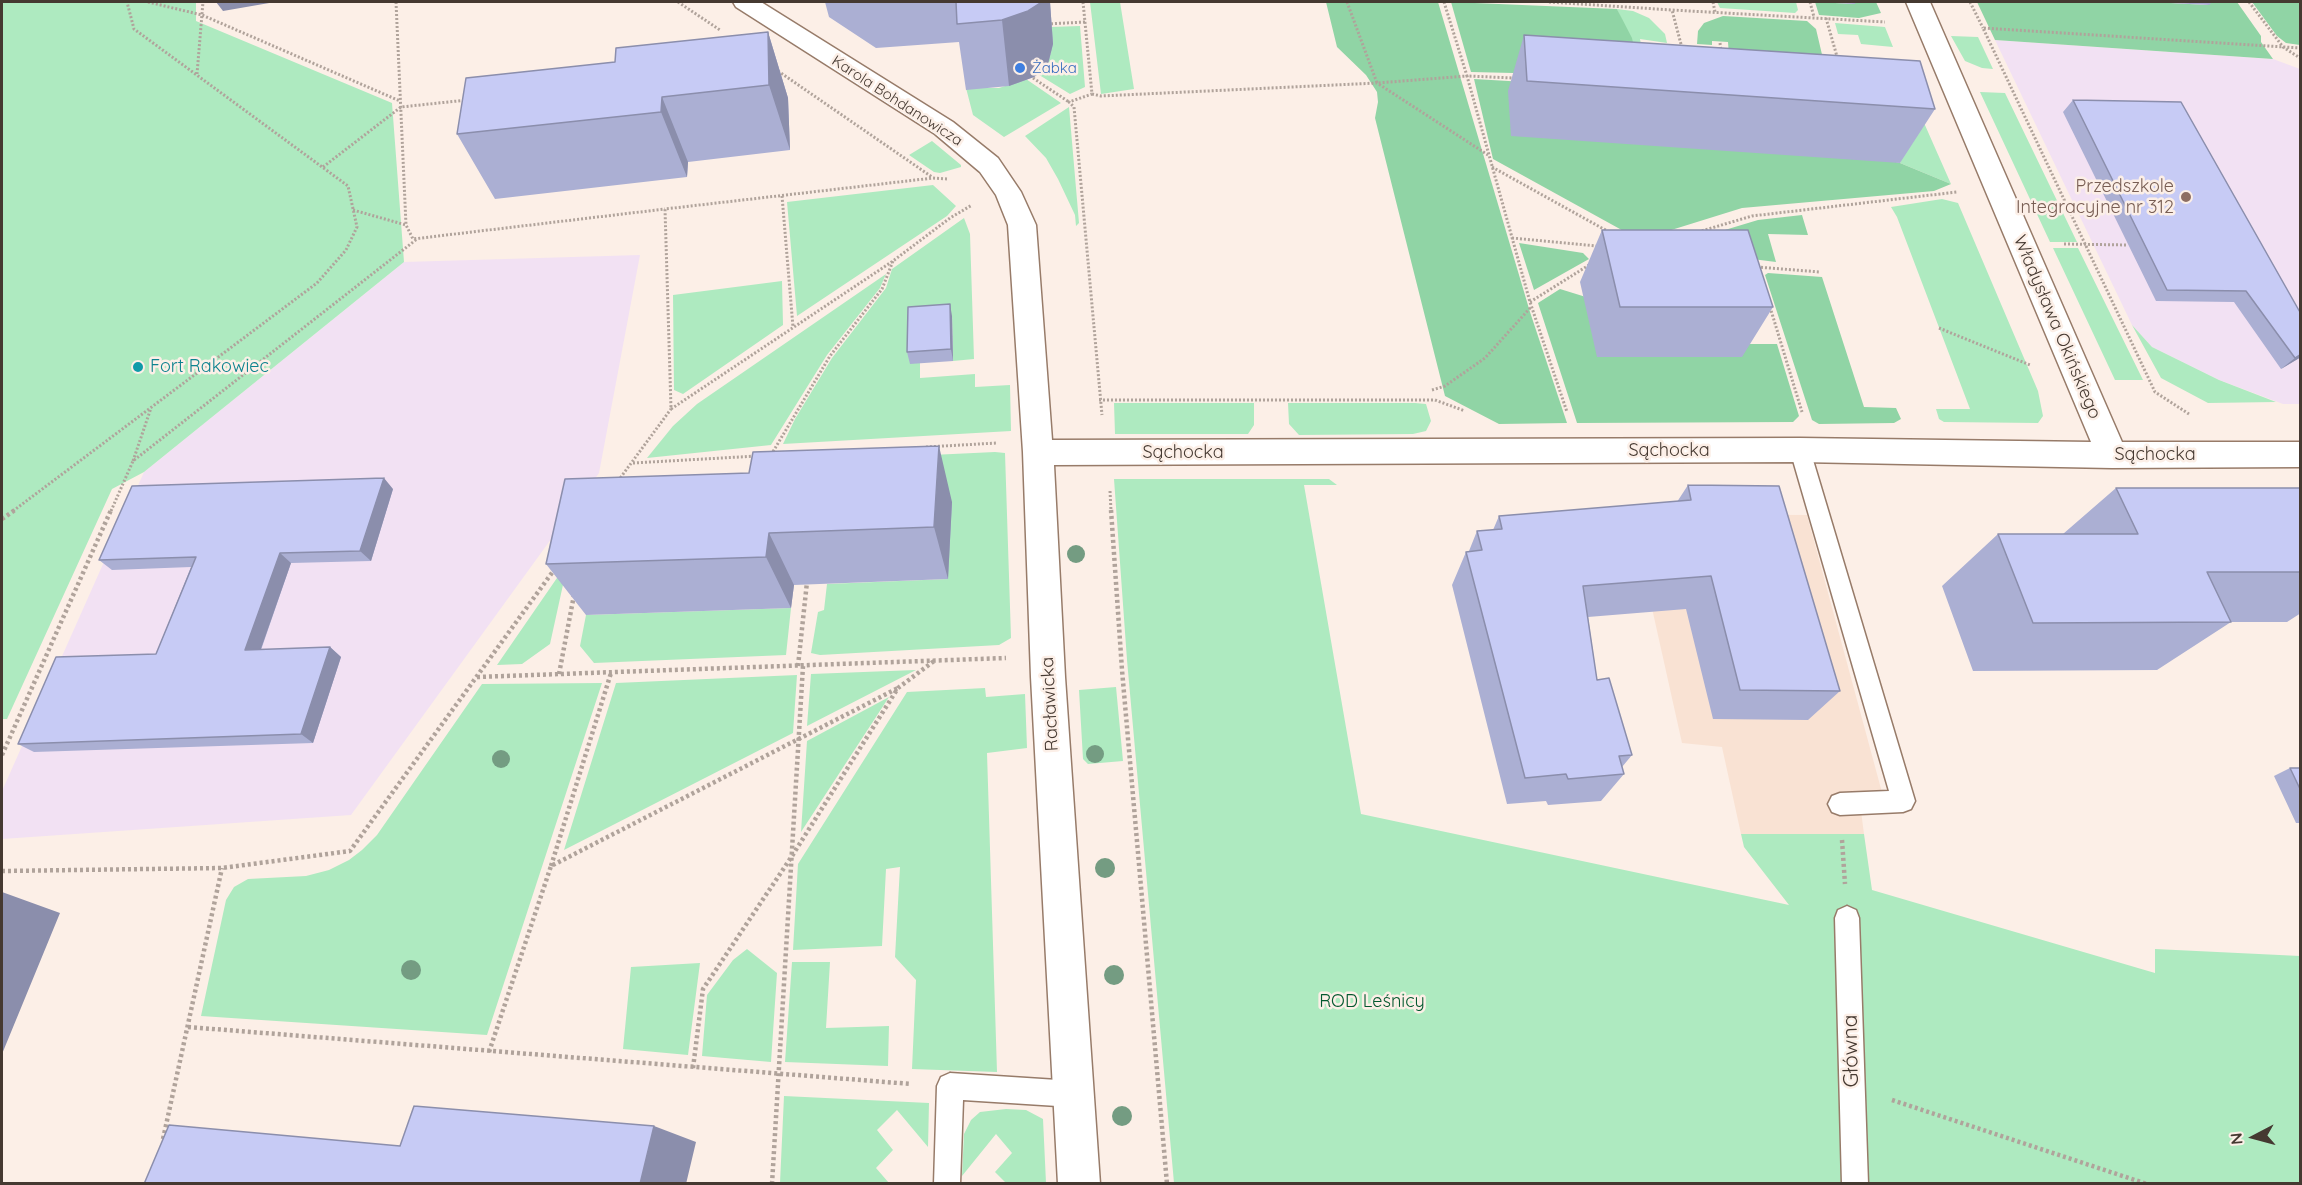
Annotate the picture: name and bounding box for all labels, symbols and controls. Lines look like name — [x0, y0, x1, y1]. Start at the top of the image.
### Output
street label: Karola Bohdanowicza — [828, 52, 966, 150]
place label: Żabka — [1032, 59, 1077, 77]
marker: Żabka — [1013, 61, 1027, 75]
place label: Przedszkole Integracyjne nr 312 — [2016, 176, 2174, 219]
marker: Przedszkole Integracyjne nr 312 — [2179, 190, 2193, 204]
street label: Władysława Okińskiego — [2008, 232, 2106, 422]
place label: Fort Rakowiec — [150, 356, 269, 378]
marker: Fort Rakowiec — [131, 360, 145, 374]
street label: Sąchocka — [1628, 440, 1710, 462]
street label: Sąchocka — [1142, 442, 1224, 464]
street label: Sąchocka — [2114, 444, 2196, 466]
street label: Racławicka — [1037, 656, 1063, 752]
park label: ROD Leśnicy — [1319, 991, 1425, 1013]
street label: Główna — [1838, 1014, 1864, 1088]
north arrow — [2224, 1107, 2284, 1167]
text: N — [2226, 1132, 2247, 1146]

